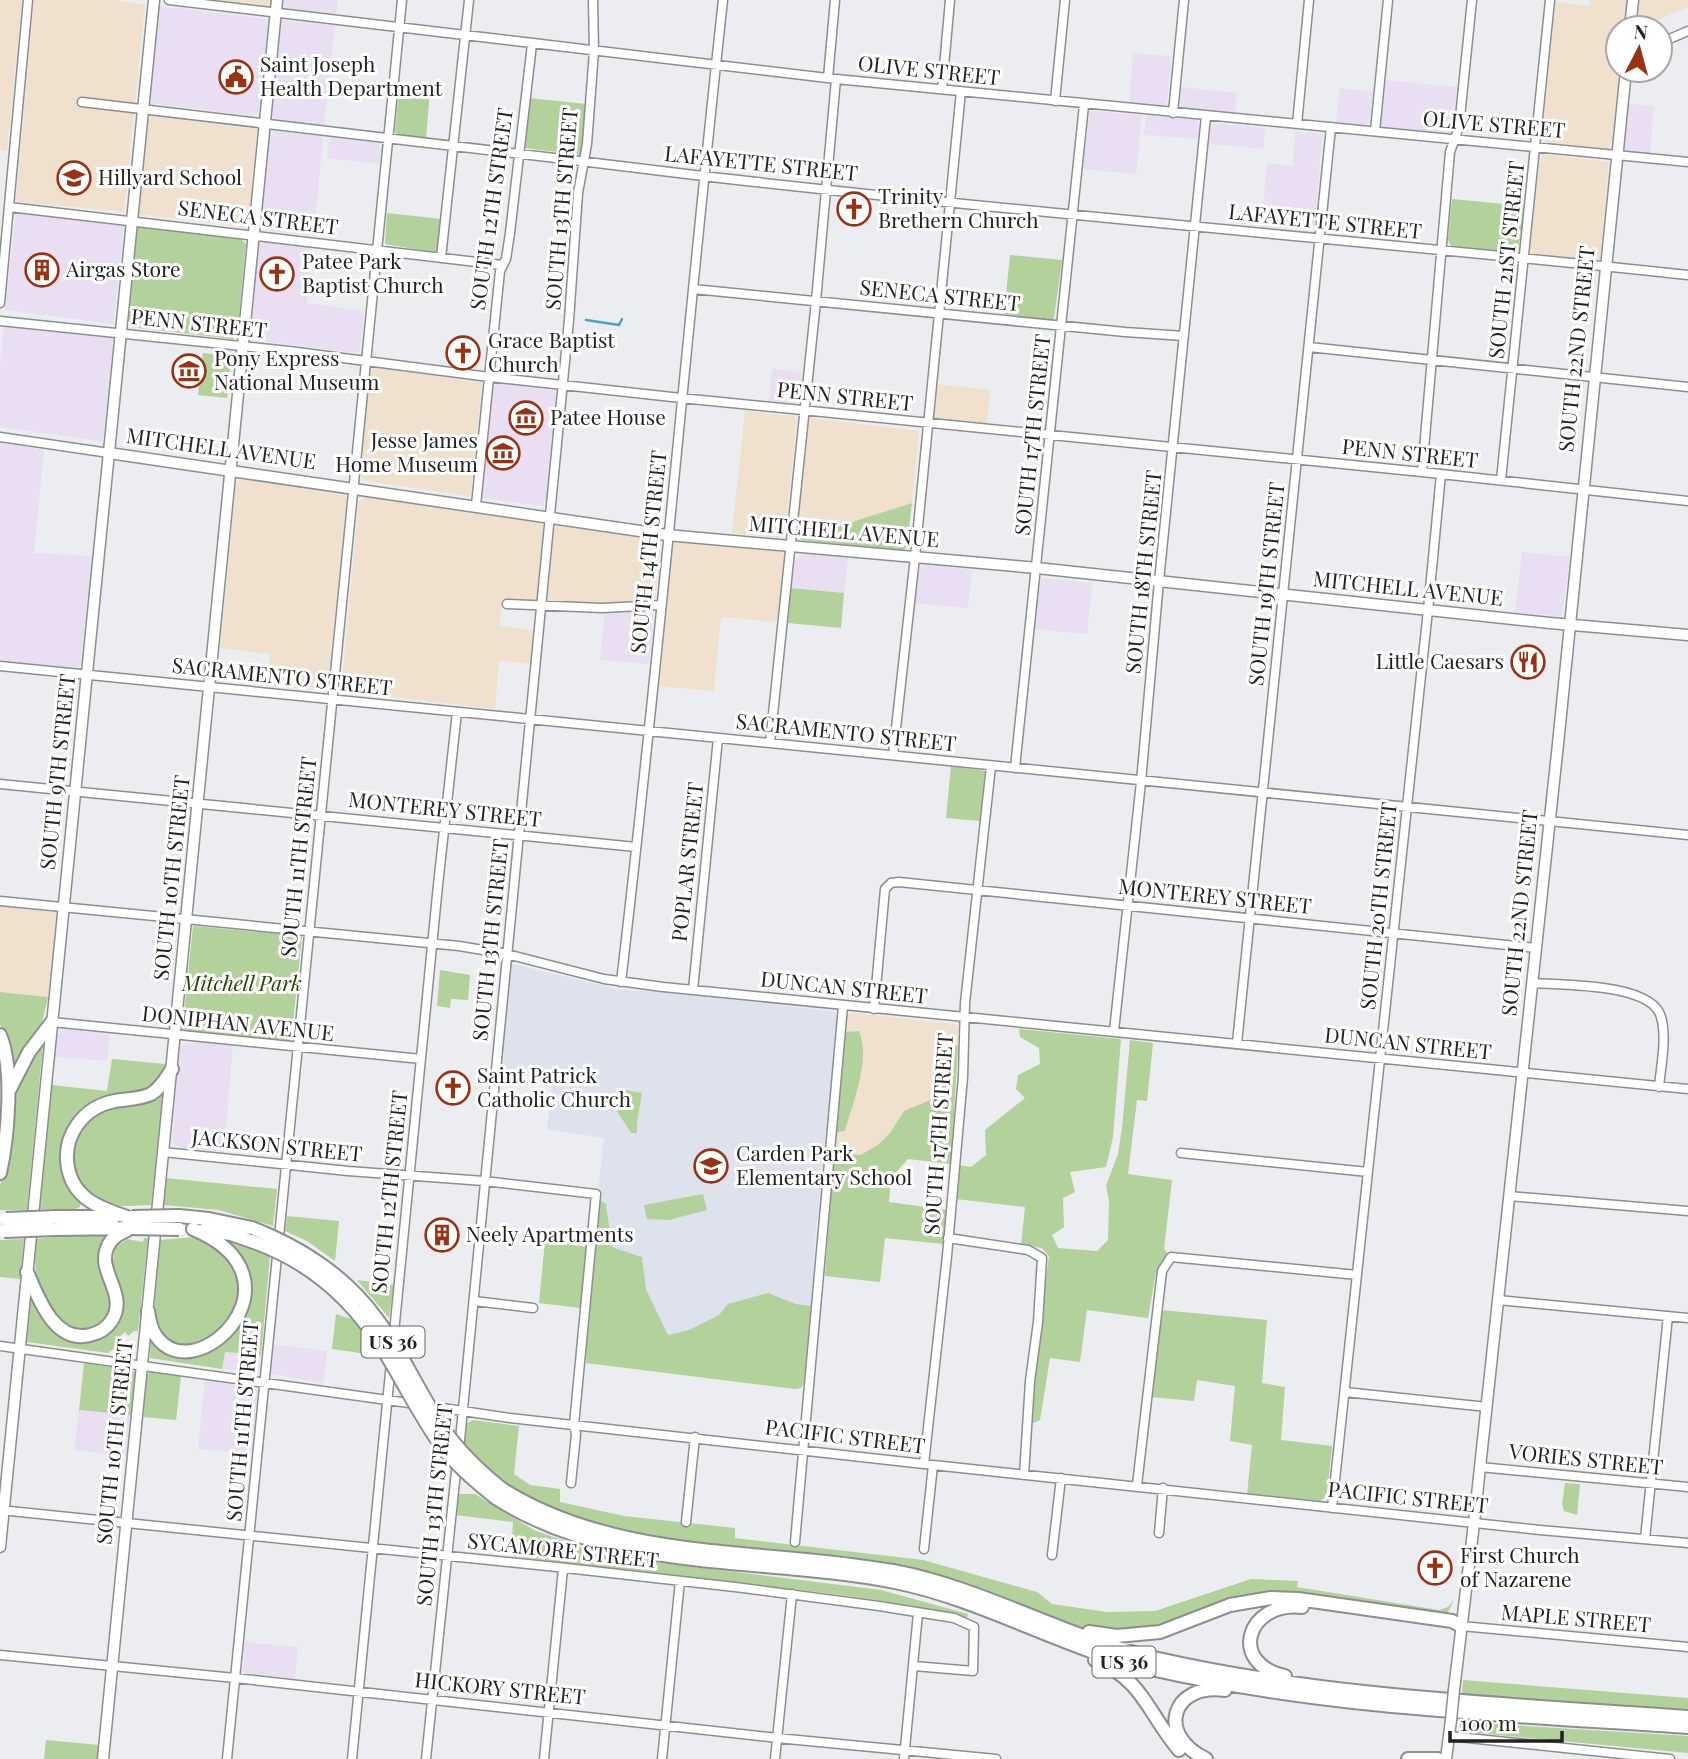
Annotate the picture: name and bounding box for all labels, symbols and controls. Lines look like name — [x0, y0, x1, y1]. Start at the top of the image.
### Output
north arrow — [1604, 14, 1674, 84]
text: N — [1633, 17, 1649, 45]
street label: OLIVE STREET — [857, 48, 1002, 90]
place label: Saint Joseph Health Department — [260, 49, 443, 101]
public building icon: Saint Joseph Health Department — [217, 58, 255, 96]
street label: OLIVE STREET — [1422, 103, 1566, 143]
street label: SOUTH 12TH STREET — [462, 106, 518, 312]
street label: SOUTH 13TH STREET — [537, 107, 583, 311]
street label: LAFAYETTE STREET — [663, 138, 859, 186]
school or university icon: Hillyard School — [55, 159, 93, 197]
street label: SOUTH 21ST STREET — [1481, 159, 1529, 360]
place label: Hillyard School — [98, 162, 242, 190]
place label: Trinity Brethern Church — [878, 181, 1039, 233]
church icon: Trinity Brethern Church — [835, 190, 873, 228]
street label: SENECA STREET — [177, 192, 340, 240]
street label: LAFAYETTE STREET — [1227, 196, 1423, 244]
street label: SOUTH 22ND STREET — [1550, 244, 1600, 453]
place label: Patee Park Baptist Church — [302, 246, 444, 298]
building icon: Airgas Store — [23, 251, 61, 289]
place label: Airgas Store — [65, 254, 181, 282]
church icon: Patee Park Baptist Church — [258, 255, 296, 293]
street label: SENECA STREET — [859, 272, 1022, 316]
street label: PENN STREET — [130, 301, 269, 343]
place label: Grace Baptist Church — [488, 325, 615, 377]
street label: SOUTH 17TH STREET — [1007, 333, 1056, 537]
church icon: Grace Baptist Church — [444, 334, 482, 372]
place label: Pony Express National Museum — [214, 343, 380, 395]
museum icon: Pony Express National Museum — [170, 352, 208, 390]
street label: PENN STREET — [776, 374, 915, 416]
museum icon: Patee House — [507, 399, 545, 437]
place label: Patee House — [550, 402, 666, 430]
street label: MITCHELL AVENUE — [125, 420, 318, 474]
place label: Jesse James Home Museum — [335, 425, 478, 477]
street label: PENN STREET — [1341, 431, 1480, 473]
museum icon: Jesse James Home Museum — [484, 434, 522, 472]
street label: SOUTH 14TH STREET — [622, 449, 672, 655]
street label: SOUTH 18TH STREET — [1117, 469, 1167, 675]
street label: SOUTH 19TH STREET — [1240, 481, 1290, 687]
street label: MITCHELL AVENUE — [748, 508, 940, 552]
street label: MITCHELL AVENUE — [1312, 563, 1505, 611]
restaurant icon: Little Caesars — [1509, 643, 1547, 681]
place label: Little Caesars — [1376, 646, 1504, 674]
street label: SACRAMENTO STREET — [171, 650, 394, 701]
street label: SOUTH 9TH STREET — [32, 672, 80, 871]
street label: SACRAMENTO STREET — [735, 706, 958, 757]
street label: SOUTH 11TH STREET — [273, 755, 321, 958]
street label: SOUTH 10TH STREET — [145, 774, 195, 982]
street label: POPLAR STREET — [664, 781, 708, 943]
street label: MONTEREY STREET — [347, 784, 543, 832]
street label: SOUTH 20TH STREET — [1352, 801, 1402, 1011]
street label: SOUTH 22ND STREET — [1493, 808, 1543, 1017]
street label: SOUTH 13TH STREET — [464, 837, 514, 1042]
street label: MONTEREY STREET — [1117, 871, 1313, 919]
street label: DUNCAN STREET — [759, 963, 929, 1009]
park label: Mitchell Park — [181, 968, 302, 996]
street label: DONIPHAN AVENUE — [141, 998, 336, 1046]
street label: DUNCAN STREET — [1323, 1019, 1493, 1065]
street label: SOUTH 17TH STREET — [916, 1032, 958, 1236]
place label: Saint Patrick Catholic Church — [477, 1060, 632, 1112]
church icon: Saint Patrick Catholic Church — [434, 1069, 472, 1107]
street label: SOUTH 12TH STREET — [363, 1089, 413, 1295]
street label: JACKSON STREET — [190, 1121, 364, 1167]
place label: Carden Park Elementary School — [736, 1138, 912, 1190]
school or university icon: Carden Park Elementary School — [692, 1147, 730, 1185]
building icon: Neely Apartments — [423, 1216, 461, 1254]
place label: Neely Apartments — [466, 1219, 634, 1247]
street label: SOUTH 11TH STREET — [218, 1319, 264, 1522]
road number: US 36 — [362, 1326, 424, 1358]
street label: SOUTH 10TH STREET — [88, 1338, 138, 1546]
street label: SOUTH 13TH STREET — [408, 1402, 458, 1607]
street label: PACIFIC STREET — [764, 1411, 927, 1459]
street label: VORIES STREET — [1507, 1436, 1665, 1480]
street label: PACIFIC STREET — [1327, 1474, 1490, 1518]
street label: SYCAMORE STREET — [466, 1525, 660, 1573]
place label: First Church of Nazarene — [1460, 1540, 1580, 1592]
church icon: First Church of Nazarene — [1416, 1549, 1454, 1587]
street label: MAPLE STREET — [1500, 1597, 1652, 1638]
road number: US 36 — [1092, 1646, 1156, 1678]
street label: HICKORY STREET — [413, 1664, 587, 1710]
scale bar — [1450, 1700, 1562, 1744]
text: 100 m — [1460, 1708, 1517, 1736]

